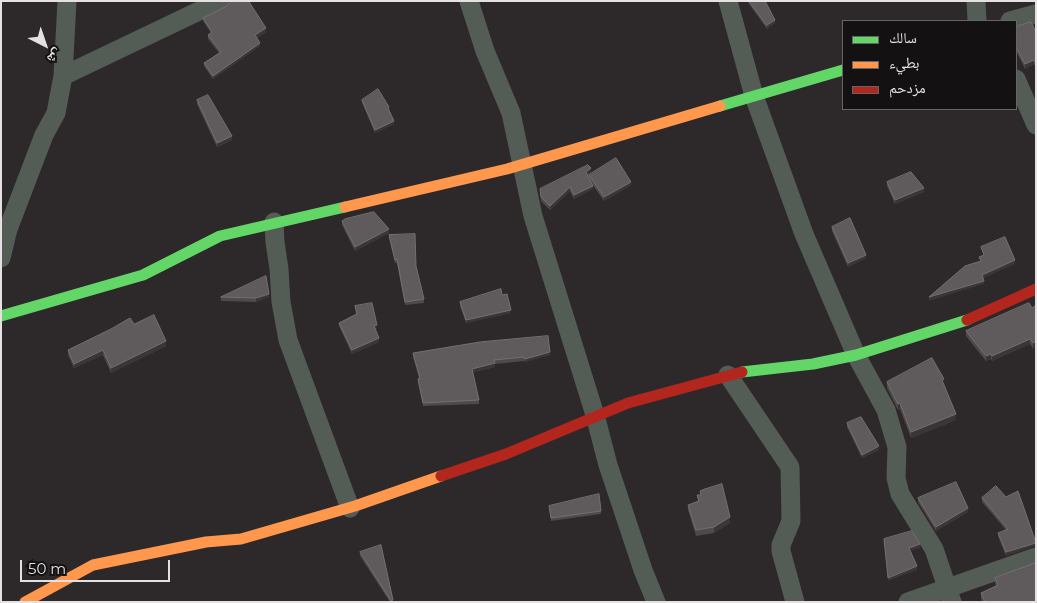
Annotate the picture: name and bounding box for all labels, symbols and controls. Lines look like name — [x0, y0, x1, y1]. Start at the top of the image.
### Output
north arrow — [20, 20, 70, 70]
legend — [842, 20, 1017, 110]
text: سالك — [889, 28, 917, 47]
text: ش — [43, 45, 66, 68]
text: بطيء — [889, 53, 919, 72]
text: مزدحم — [889, 78, 926, 97]
scale bar — [22, 550, 172, 582]
text: 50 m — [28, 559, 66, 578]

